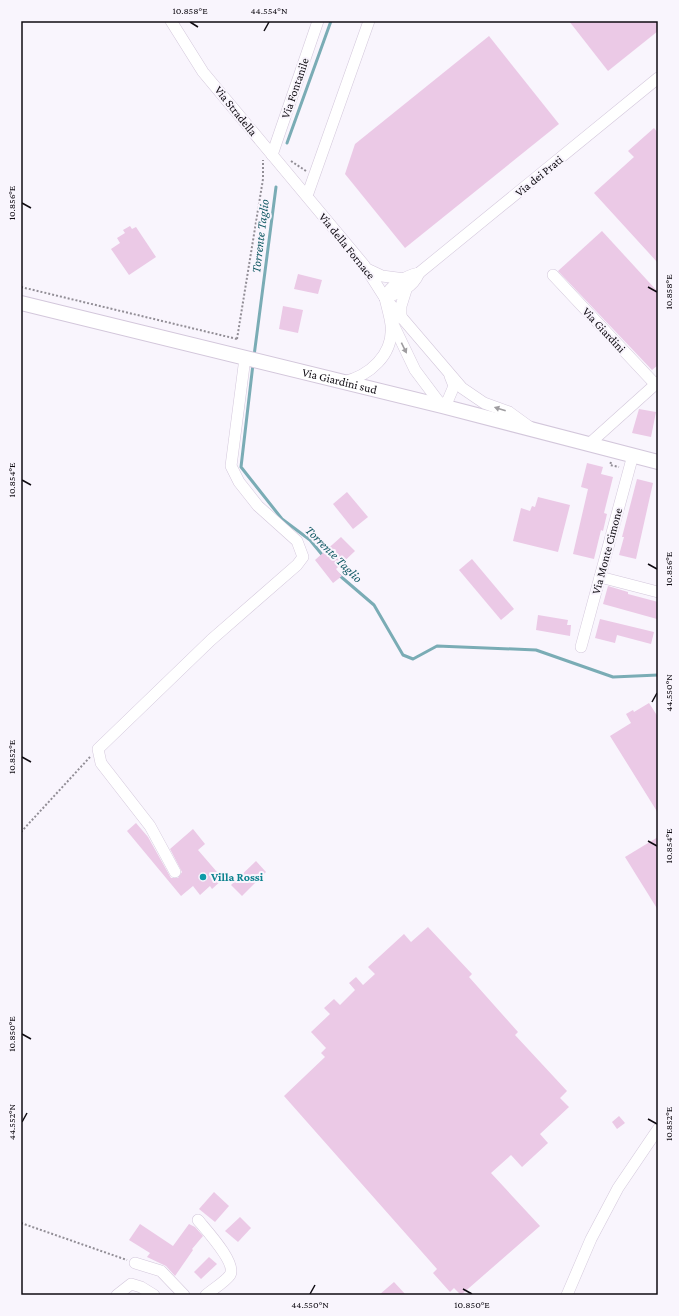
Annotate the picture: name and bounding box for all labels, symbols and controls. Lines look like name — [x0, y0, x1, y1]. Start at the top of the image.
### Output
text: 10.858°E — [172, 5, 208, 16]
text: 44.554°N — [251, 5, 288, 16]
street label: Via Fontanile — [278, 56, 312, 120]
street label: Via Stradella — [212, 83, 261, 139]
street label: Via dei Prati — [512, 153, 566, 199]
text: 10.856°E — [6, 185, 17, 220]
water label: Torrente Taglio — [248, 198, 272, 274]
street label: Via della Fornace — [316, 210, 378, 282]
text: 10.858°E — [663, 274, 674, 310]
street label: Via Giardini — [579, 304, 629, 356]
one-way arrow — [401, 342, 407, 354]
street label: Via Giardini sud — [301, 365, 379, 397]
one-way arrow — [494, 406, 506, 412]
text: 10.854°E — [6, 462, 17, 497]
street label: Via Monte Cimone — [589, 506, 625, 596]
water label: Torrente Taglio — [302, 522, 366, 586]
text: 10.856°E — [663, 551, 674, 586]
text: 44.550°N — [663, 674, 674, 712]
text: 10.852°E — [6, 739, 17, 774]
text: 10.854°E — [663, 828, 674, 863]
place label: Villa Rossi — [210, 870, 264, 884]
marker: Villa Rossi — [198, 872, 208, 882]
text: 10.850°E — [6, 1016, 17, 1052]
text: 44.552°N — [6, 1103, 17, 1140]
text: 10.852°E — [663, 1106, 674, 1141]
text: 44.550°N — [291, 1299, 329, 1310]
text: 10.850°E — [454, 1299, 490, 1310]

